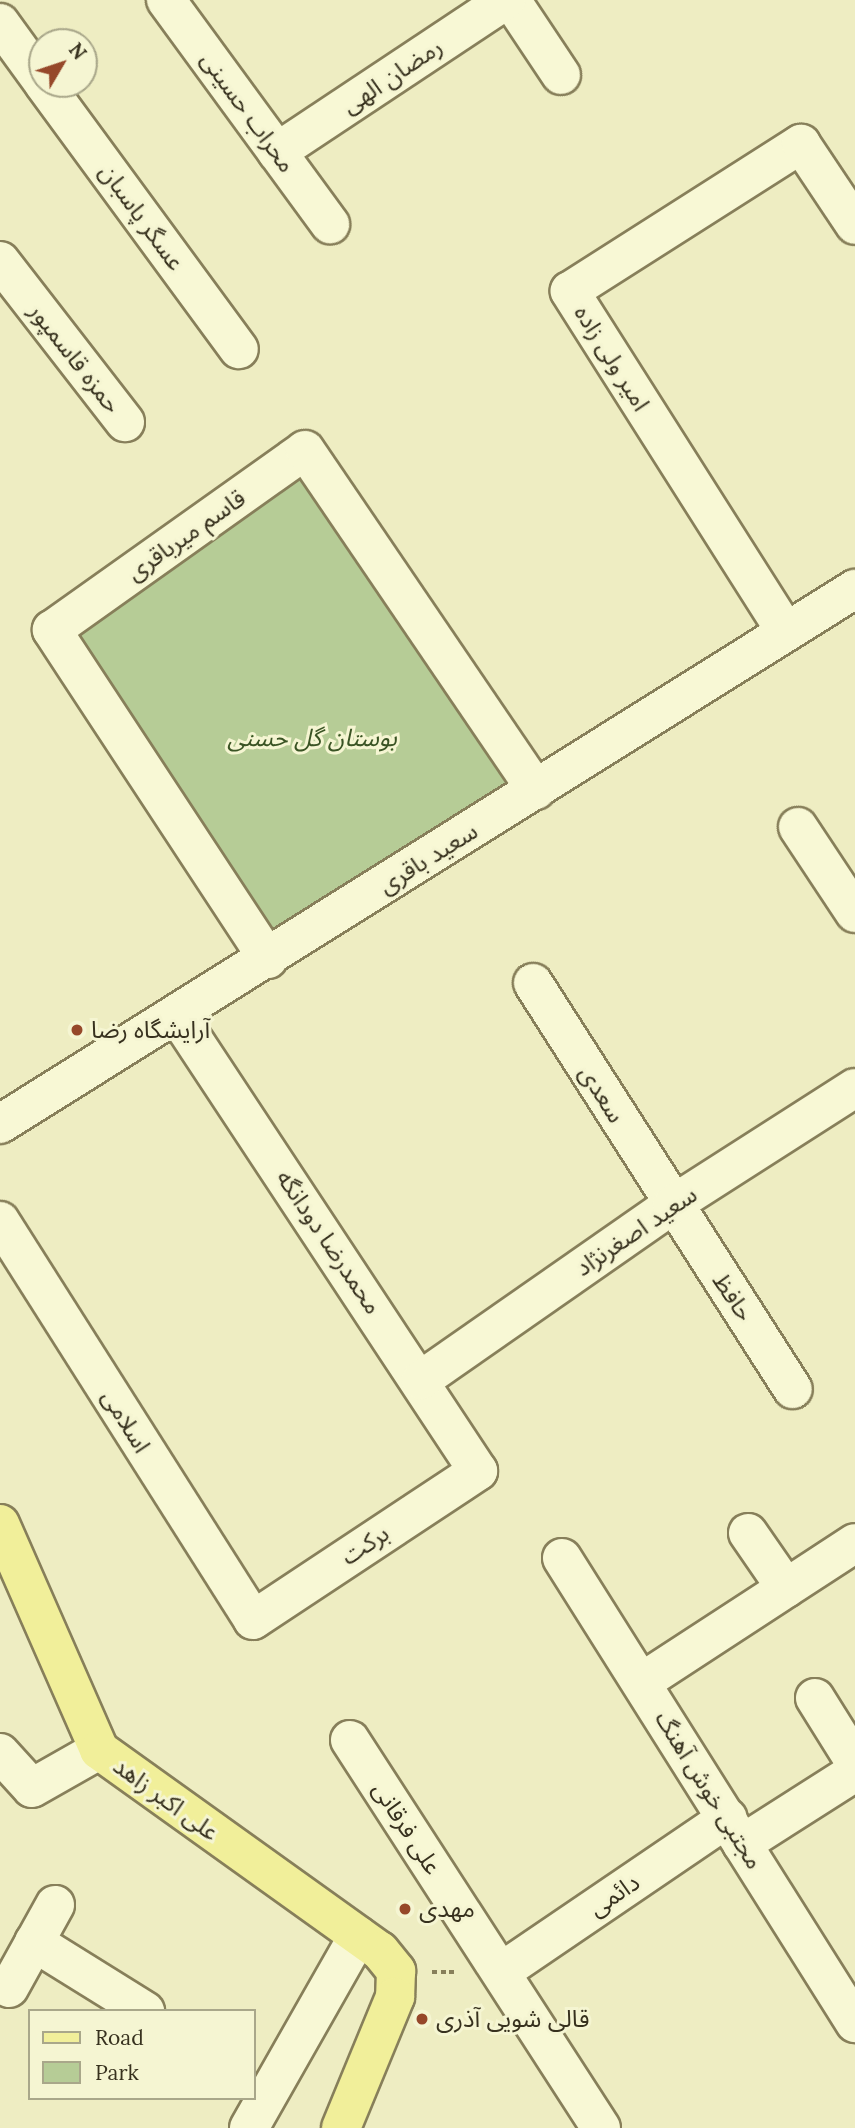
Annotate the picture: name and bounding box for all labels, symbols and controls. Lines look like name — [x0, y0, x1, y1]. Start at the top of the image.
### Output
north arrow — [28, 28, 98, 98]
street label: رمضان الهی — [336, 32, 448, 120]
text: N — [64, 38, 92, 64]
street label: محراب حسینی — [195, 46, 301, 178]
street label: عسگر پاسبان — [94, 158, 190, 276]
street label: حمزه قاسمپور — [23, 297, 127, 419]
street label: امیر ولی زاده — [568, 300, 656, 416]
street label: قاسم میرباقری — [121, 483, 251, 587]
park label: بوستان گل حسنی — [227, 724, 397, 752]
street label: سعید باقری — [373, 816, 483, 900]
place label: آرایشگاه رضا — [91, 1016, 210, 1044]
marker: آرایشگاه رضا — [69, 1022, 85, 1038]
street label: سعدی — [573, 1060, 631, 1128]
street label: محمدرضا دودانگه — [270, 1165, 388, 1319]
street label: سعید اصغرنژاد — [570, 1180, 702, 1282]
street label: حافظ — [707, 1267, 759, 1327]
street label: اسلامی — [95, 1384, 157, 1458]
street label: برکت — [336, 1519, 394, 1571]
street label: مجتبی خوش آهنگ — [649, 1706, 769, 1874]
street label: علی اکبر زاهد — [108, 1751, 224, 1847]
street label: علی فرقانی — [366, 1776, 448, 1880]
street label: دائمی — [583, 1868, 645, 1922]
place label: مهدی — [419, 1895, 475, 1923]
marker: مهدی — [397, 1901, 413, 1917]
place label: قالی شویی آذری — [436, 2005, 589, 2033]
legend — [28, 2009, 256, 2100]
marker: قالی شویی آذری — [414, 2011, 430, 2027]
text: Road — [95, 2024, 144, 2051]
text: Park — [95, 2059, 139, 2086]

